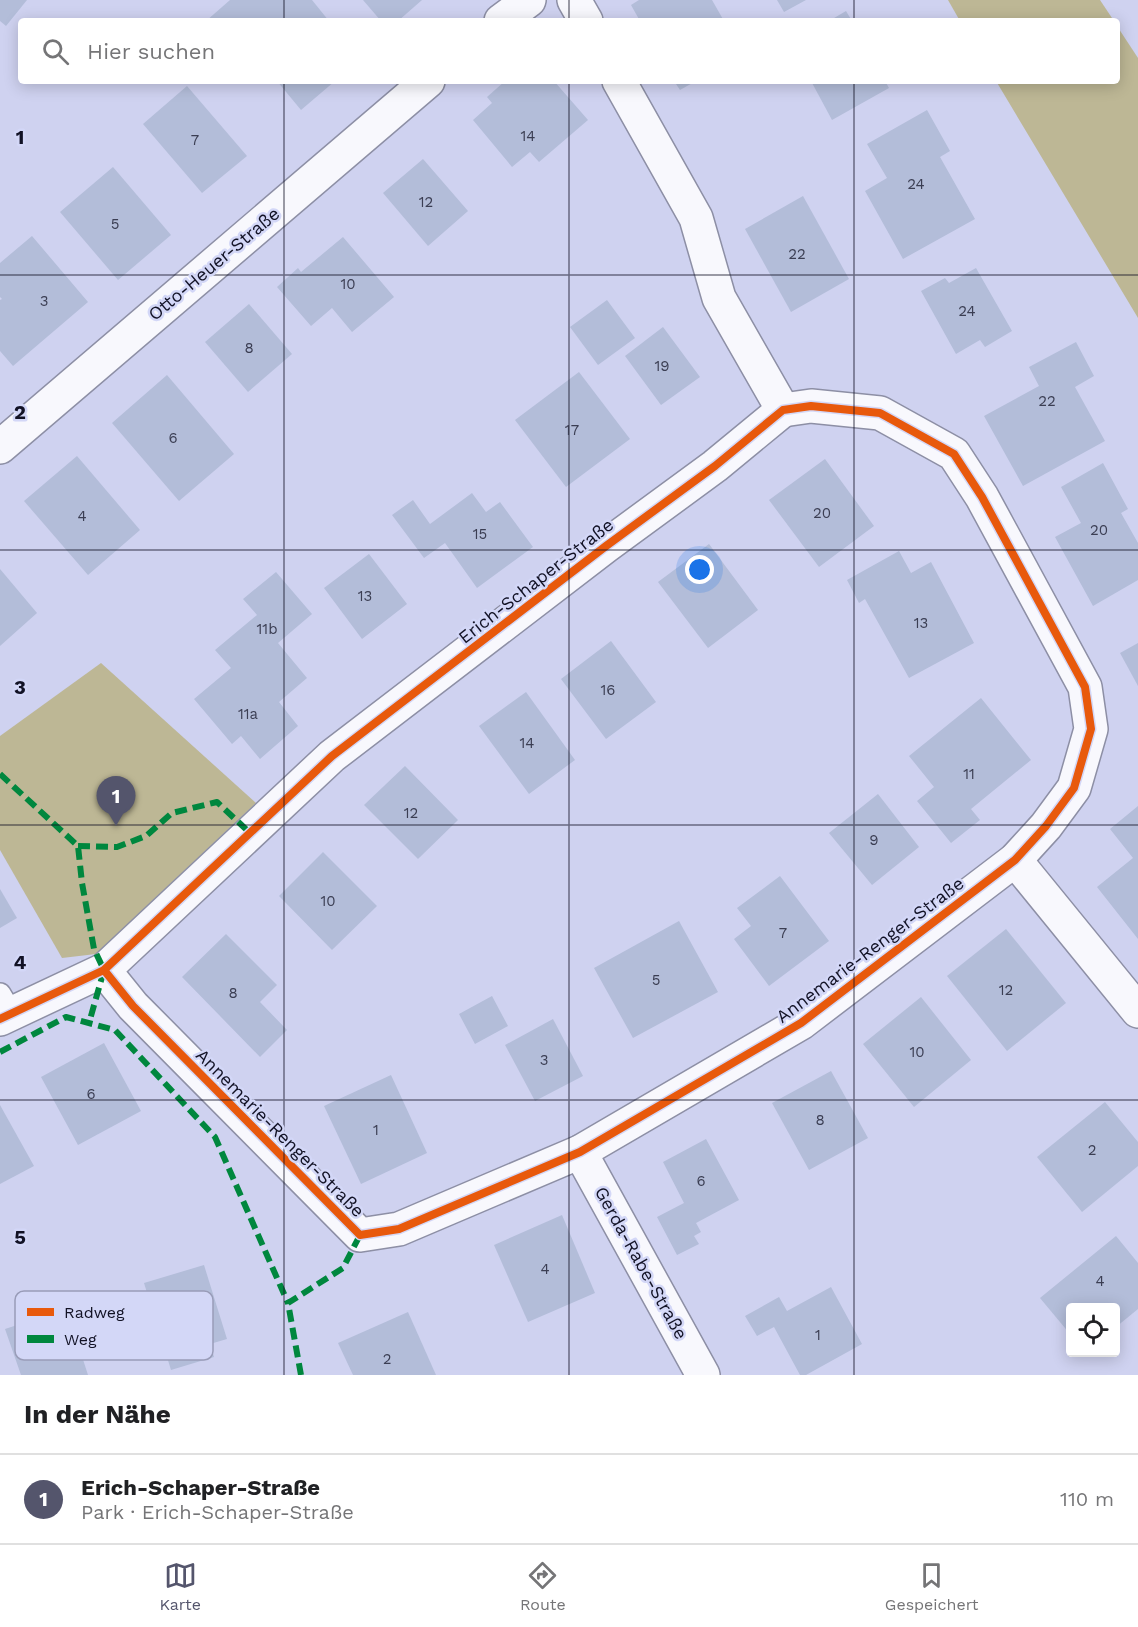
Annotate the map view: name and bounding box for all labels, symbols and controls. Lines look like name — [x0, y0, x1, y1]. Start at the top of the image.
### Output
search box — [18, 18, 1120, 84]
icon: search — [39, 35, 72, 68]
text: Hier suchen — [87, 39, 215, 64]
text: 1 — [16, 125, 24, 149]
house number: 14 — [520, 127, 536, 145]
house number: 7 — [191, 131, 199, 149]
house number: 24 — [907, 175, 925, 193]
house number: 12 — [419, 193, 433, 211]
street label: Otto-Heuer-Straße — [144, 203, 284, 325]
house number: 5 — [111, 215, 119, 233]
house number: 22 — [788, 245, 806, 263]
house number: 10 — [340, 275, 356, 293]
house number: 3 — [40, 292, 48, 310]
house number: 24 — [958, 302, 976, 320]
house number: 8 — [244, 339, 254, 357]
house number: 19 — [654, 357, 670, 375]
house number: 22 — [1038, 392, 1056, 410]
text: 2 — [14, 400, 26, 424]
house number: 17 — [565, 421, 579, 439]
house number: 6 — [168, 429, 178, 447]
house number: 20 — [813, 504, 831, 522]
house number: 4 — [77, 507, 87, 525]
street label: Erich-Schaper-Straße — [454, 514, 617, 648]
house number: 20 — [1090, 521, 1108, 539]
house number: 15 — [473, 525, 487, 543]
your location — [685, 555, 714, 584]
house number: 13 — [358, 587, 372, 605]
house number: 13 — [914, 614, 928, 632]
house number: 11b — [256, 620, 278, 638]
text: 3 — [14, 675, 26, 699]
house number: 16 — [601, 681, 615, 699]
house number: 11a — [238, 705, 259, 723]
house number: 14 — [519, 734, 535, 752]
house number: 11 — [963, 765, 975, 783]
pin: 1 — [96, 776, 136, 826]
house number: 12 — [404, 804, 418, 822]
house number: 9 — [869, 831, 879, 849]
street label: Annemarie-Renger-Straße — [772, 872, 968, 1027]
house number: 10 — [320, 892, 336, 910]
house number: 7 — [779, 924, 787, 942]
text: 4 — [14, 950, 27, 974]
house number: 5 — [652, 971, 660, 989]
house number: 12 — [999, 981, 1013, 999]
house number: 8 — [228, 984, 238, 1002]
house number: 10 — [909, 1043, 925, 1061]
street label: Annemarie-Renger-Straße — [192, 1044, 369, 1221]
house number: 3 — [540, 1051, 548, 1069]
house number: 6 — [86, 1085, 96, 1103]
house number: 8 — [815, 1111, 825, 1129]
house number: 1 — [373, 1121, 379, 1139]
house number: 2 — [1088, 1141, 1096, 1159]
house number: 6 — [696, 1172, 706, 1190]
street label: Gerda-Rabe-Straße — [591, 1183, 692, 1343]
text: 5 — [14, 1225, 26, 1249]
house number: 4 — [540, 1260, 550, 1278]
house number: 4 — [1095, 1272, 1105, 1290]
legend — [15, 1291, 213, 1360]
text: Radweg — [64, 1303, 125, 1322]
map controls — [1066, 1303, 1120, 1357]
button: locate — [1066, 1303, 1120, 1357]
house number: 1 — [815, 1326, 821, 1344]
text: Weg — [64, 1330, 97, 1349]
house number: 2 — [383, 1350, 391, 1368]
text: In der Nähe — [24, 1399, 171, 1429]
text: Erich-Schaper-Straße — [81, 1475, 320, 1500]
text: 1 — [39, 1487, 48, 1511]
text: 110 m — [1060, 1487, 1114, 1511]
text: Park · Erich-Schaper-Straße — [81, 1500, 354, 1524]
tab: Karte — [160, 1559, 201, 1614]
tab: Route — [520, 1559, 566, 1614]
tab: Gespeichert — [885, 1559, 978, 1614]

